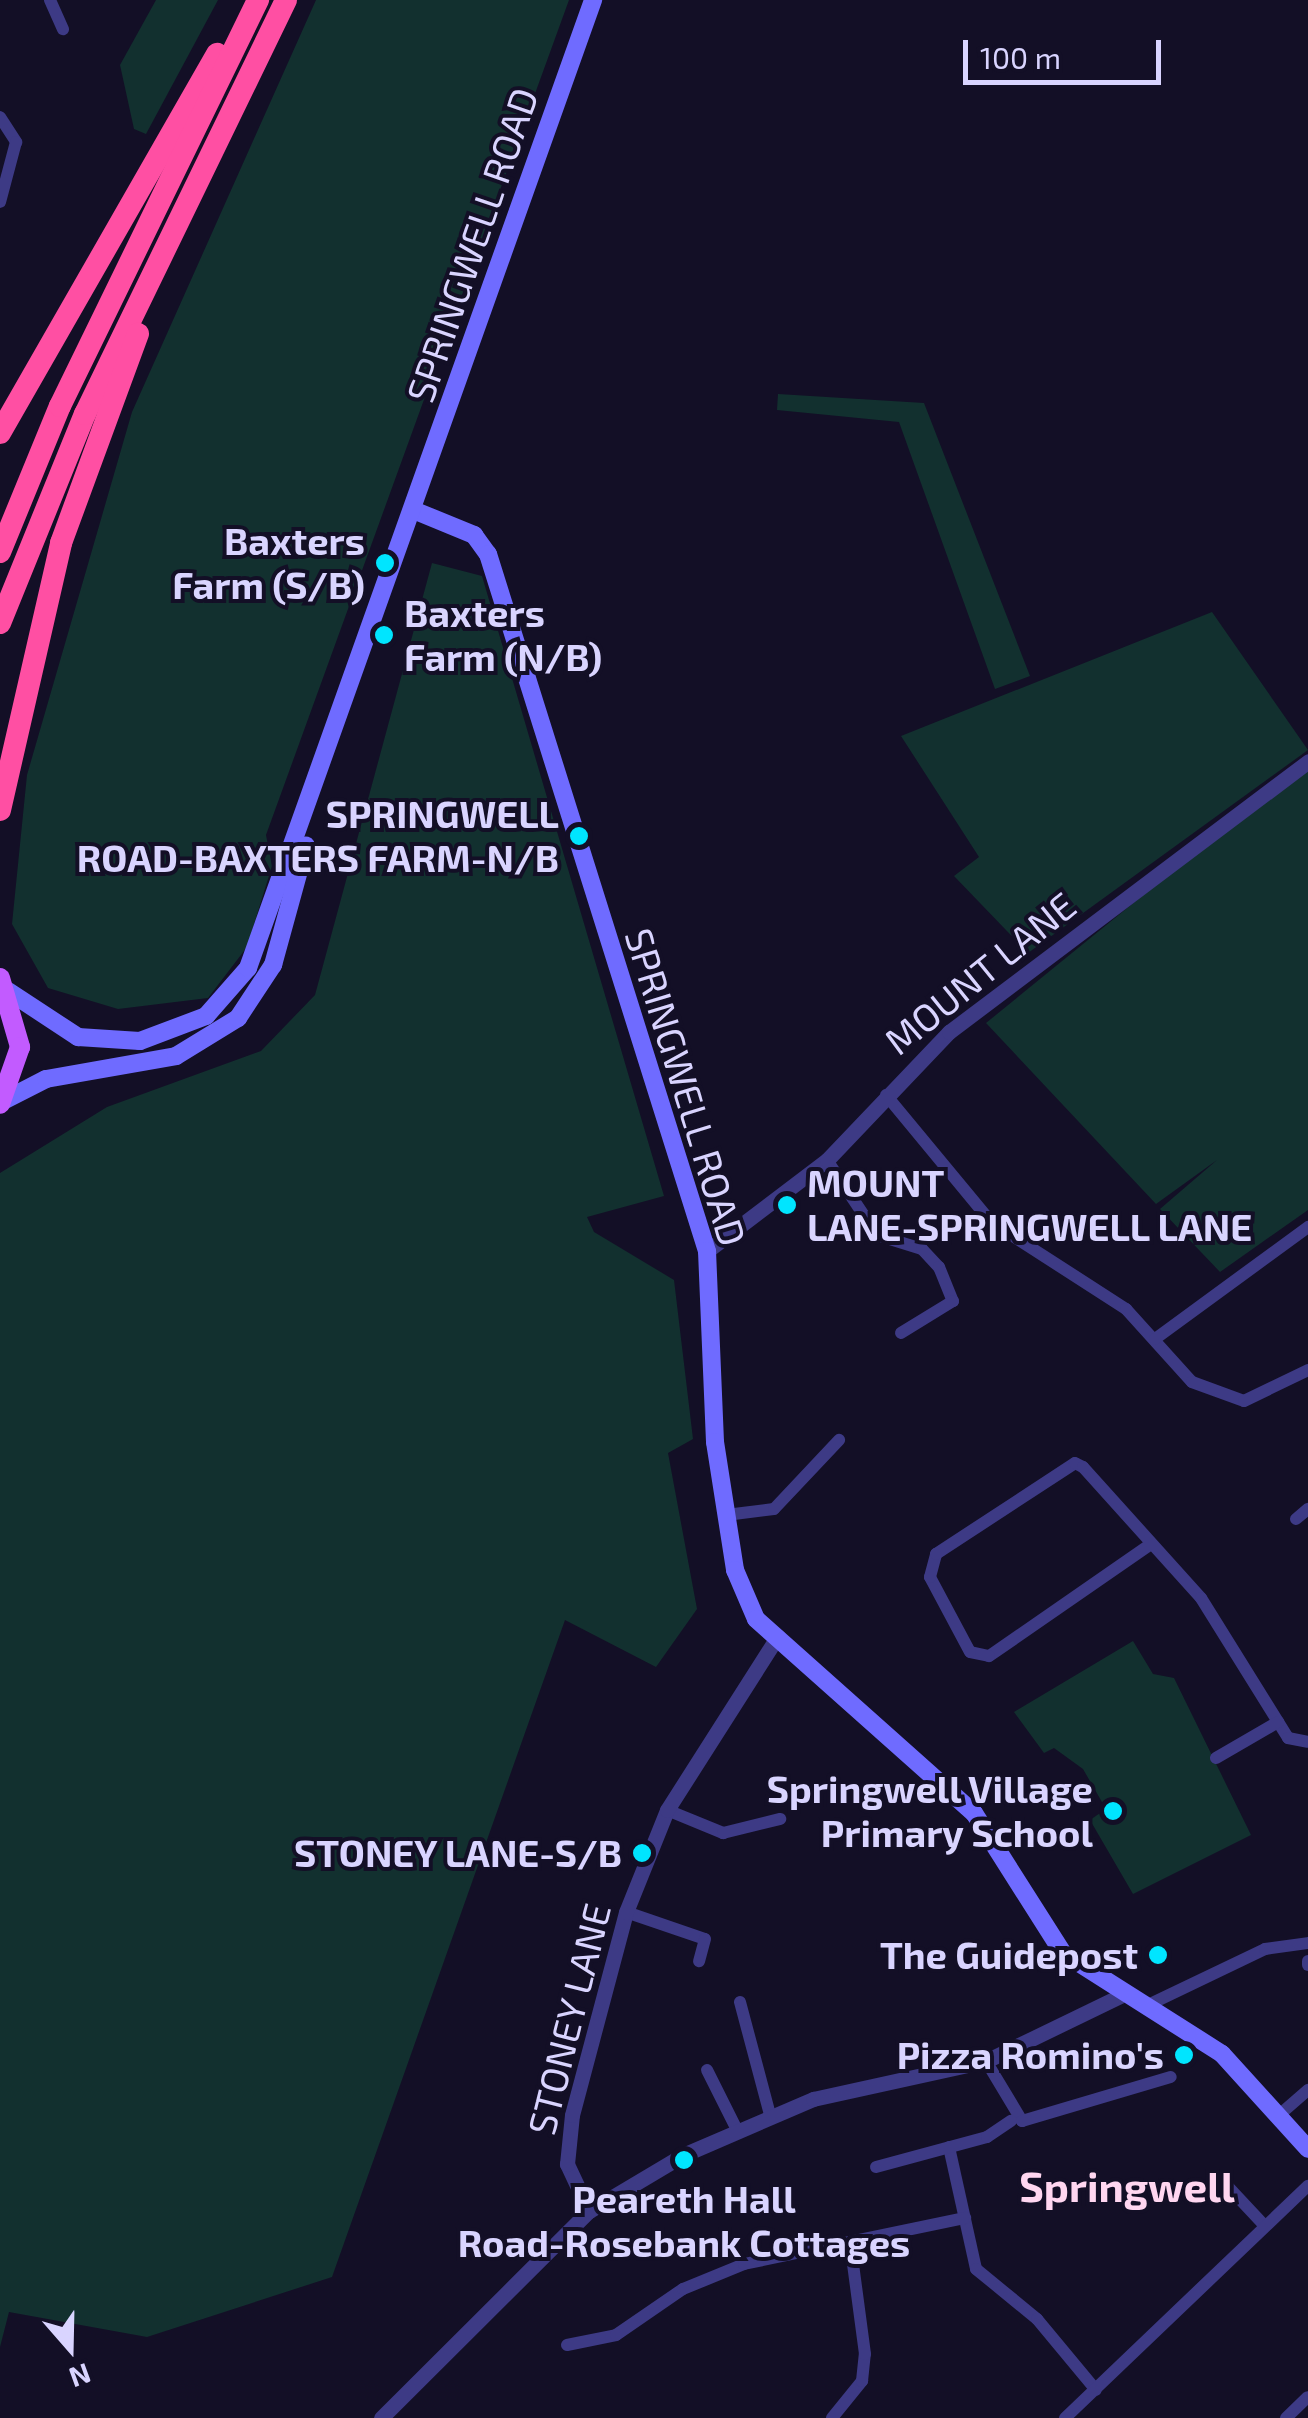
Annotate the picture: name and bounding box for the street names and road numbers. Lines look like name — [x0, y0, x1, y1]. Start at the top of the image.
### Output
street label: SPRINGWELL ROAD — [397, 81, 547, 409]
street label: MOUNT LANE — [875, 882, 1085, 1064]
street label: SPRINGWELL ROAD — [616, 922, 756, 1252]
street label: STONEY LANE — [518, 1898, 620, 2140]

